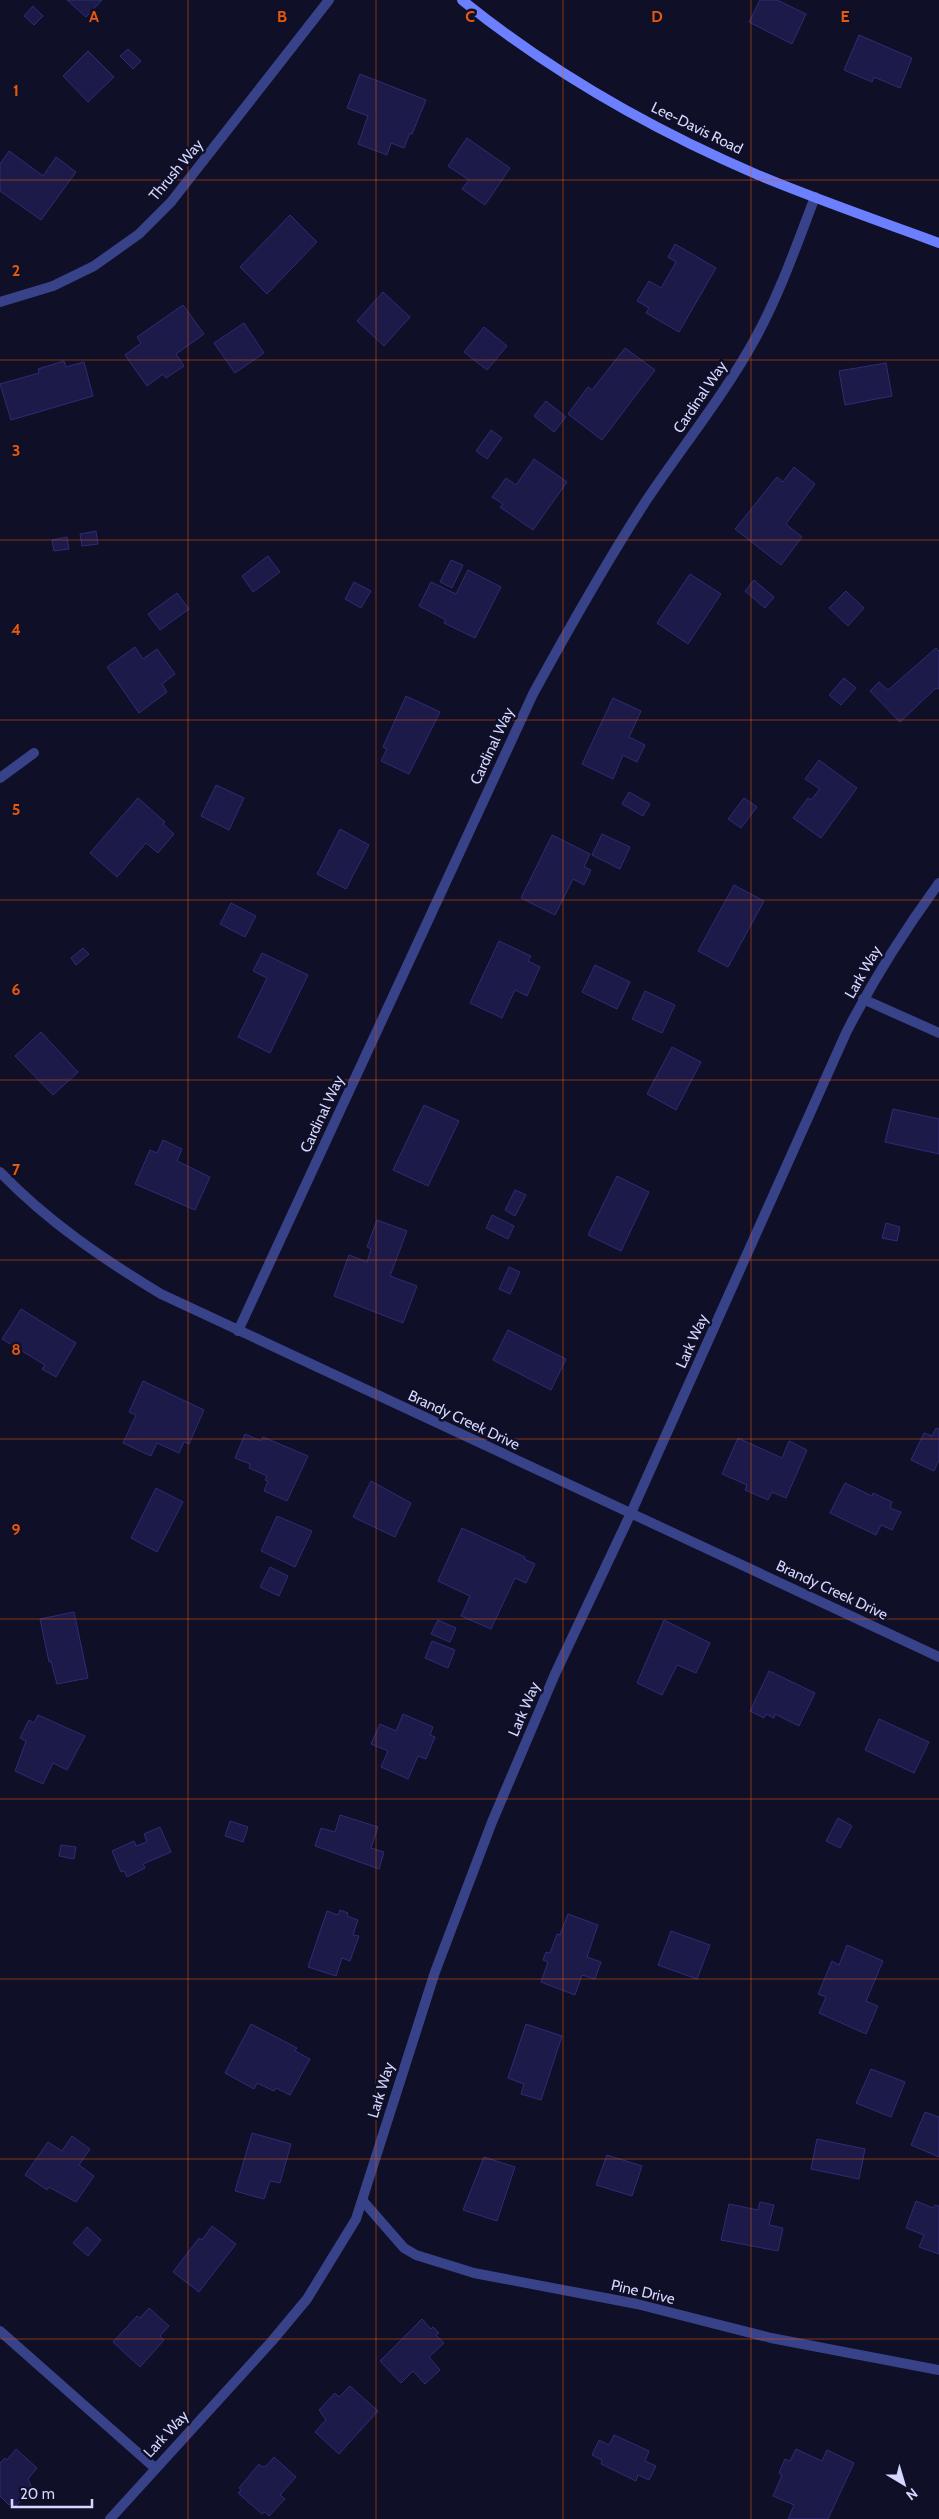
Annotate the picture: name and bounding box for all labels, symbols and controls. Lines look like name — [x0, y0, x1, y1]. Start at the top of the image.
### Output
text: A — [89, 7, 99, 26]
text: B — [277, 7, 287, 26]
text: C — [465, 7, 475, 26]
text: D — [651, 7, 663, 26]
text: E — [840, 7, 850, 26]
text: 1 — [13, 81, 19, 100]
street label: Lee-Davis Road — [648, 98, 746, 158]
street label: Thrush Way — [145, 135, 207, 204]
text: 2 — [12, 261, 20, 280]
street label: Cardinal Way — [669, 357, 731, 436]
text: 3 — [12, 441, 20, 460]
text: 4 — [11, 620, 21, 639]
street label: Cardinal Way — [466, 704, 518, 787]
text: 5 — [12, 800, 20, 819]
street label: Lark Way — [841, 942, 885, 1001]
text: 6 — [12, 980, 21, 999]
street label: Cardinal Way — [296, 1072, 348, 1155]
text: 7 — [12, 1160, 21, 1179]
street label: Lark Way — [672, 1311, 712, 1371]
text: 8 — [11, 1340, 21, 1359]
street label: Brandy Creek Drive — [405, 1386, 523, 1454]
text: 9 — [12, 1520, 21, 1539]
street label: Brandy Creek Drive — [773, 1556, 891, 1624]
street label: Lark Way — [504, 1679, 544, 1739]
street label: Lark Way — [364, 2059, 398, 2120]
street label: Pine Drive — [609, 2276, 677, 2308]
street label: Lark Way — [140, 2406, 193, 2461]
north arrow — [879, 2459, 929, 2509]
scale bar — [12, 2476, 92, 2508]
text: N — [903, 2484, 921, 2504]
text: 20 m — [20, 2485, 55, 2503]

